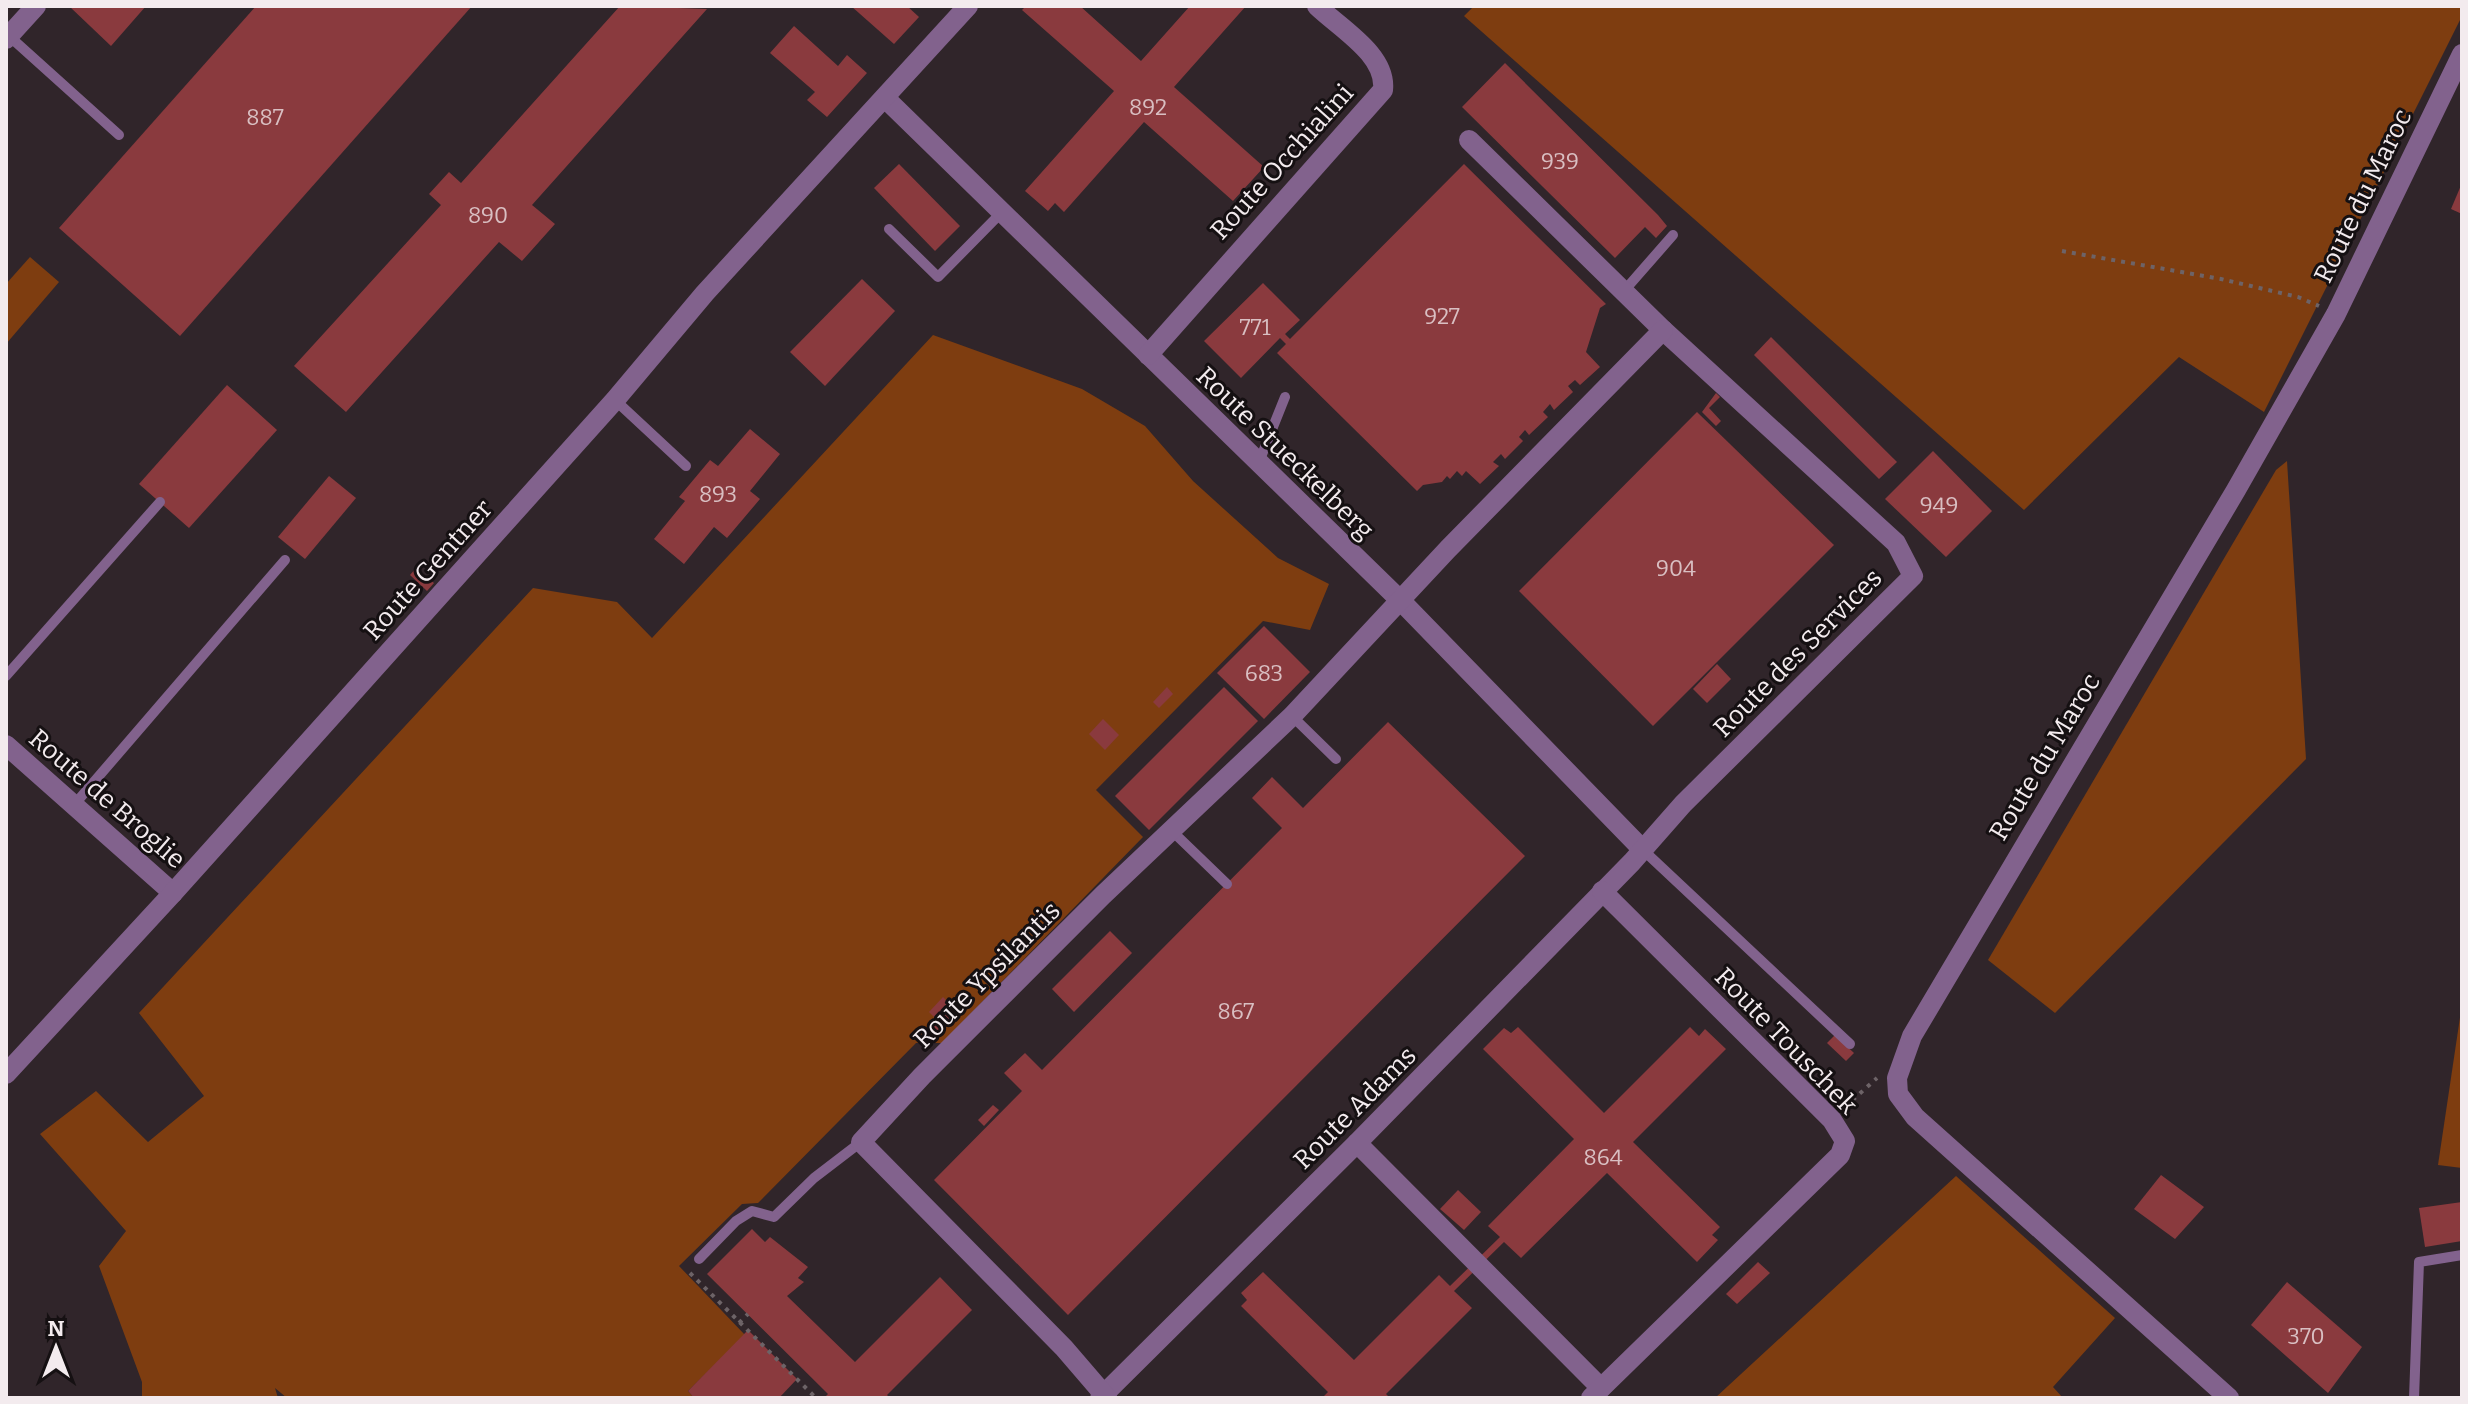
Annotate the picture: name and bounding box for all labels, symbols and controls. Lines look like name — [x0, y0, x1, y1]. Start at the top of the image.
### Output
street label: Route Occhialini — [1204, 78, 1360, 246]
house number: 892 — [1129, 94, 1167, 121]
house number: 887 — [246, 104, 284, 131]
street label: Route du Maroc — [2308, 104, 2418, 288]
house number: 939 — [1541, 148, 1579, 175]
house number: 890 — [468, 202, 508, 229]
house number: 927 — [1424, 303, 1460, 330]
house number: 771 — [1239, 314, 1271, 341]
street label: Route Stueckelberg — [1190, 360, 1380, 546]
house number: 893 — [699, 481, 737, 508]
house number: 949 — [1920, 492, 1958, 519]
street label: Route Gentner — [357, 493, 499, 646]
house number: 904 — [1656, 555, 1696, 582]
street label: Route des Services — [1707, 562, 1889, 744]
house number: 683 — [1245, 660, 1283, 687]
street label: Route du Maroc — [1983, 668, 2107, 846]
street label: Route de Broglie — [23, 723, 191, 875]
street label: Route Ypsilantis — [907, 895, 1067, 1055]
street label: Route Touschek — [1708, 961, 1864, 1121]
house number: 867 — [1218, 998, 1254, 1025]
street label: Route Adams — [1287, 1040, 1423, 1176]
house number: 864 — [1583, 1144, 1623, 1171]
north arrow — [16, 1308, 96, 1388]
text: N — [48, 1315, 65, 1342]
house number: 370 — [2287, 1323, 2325, 1350]

